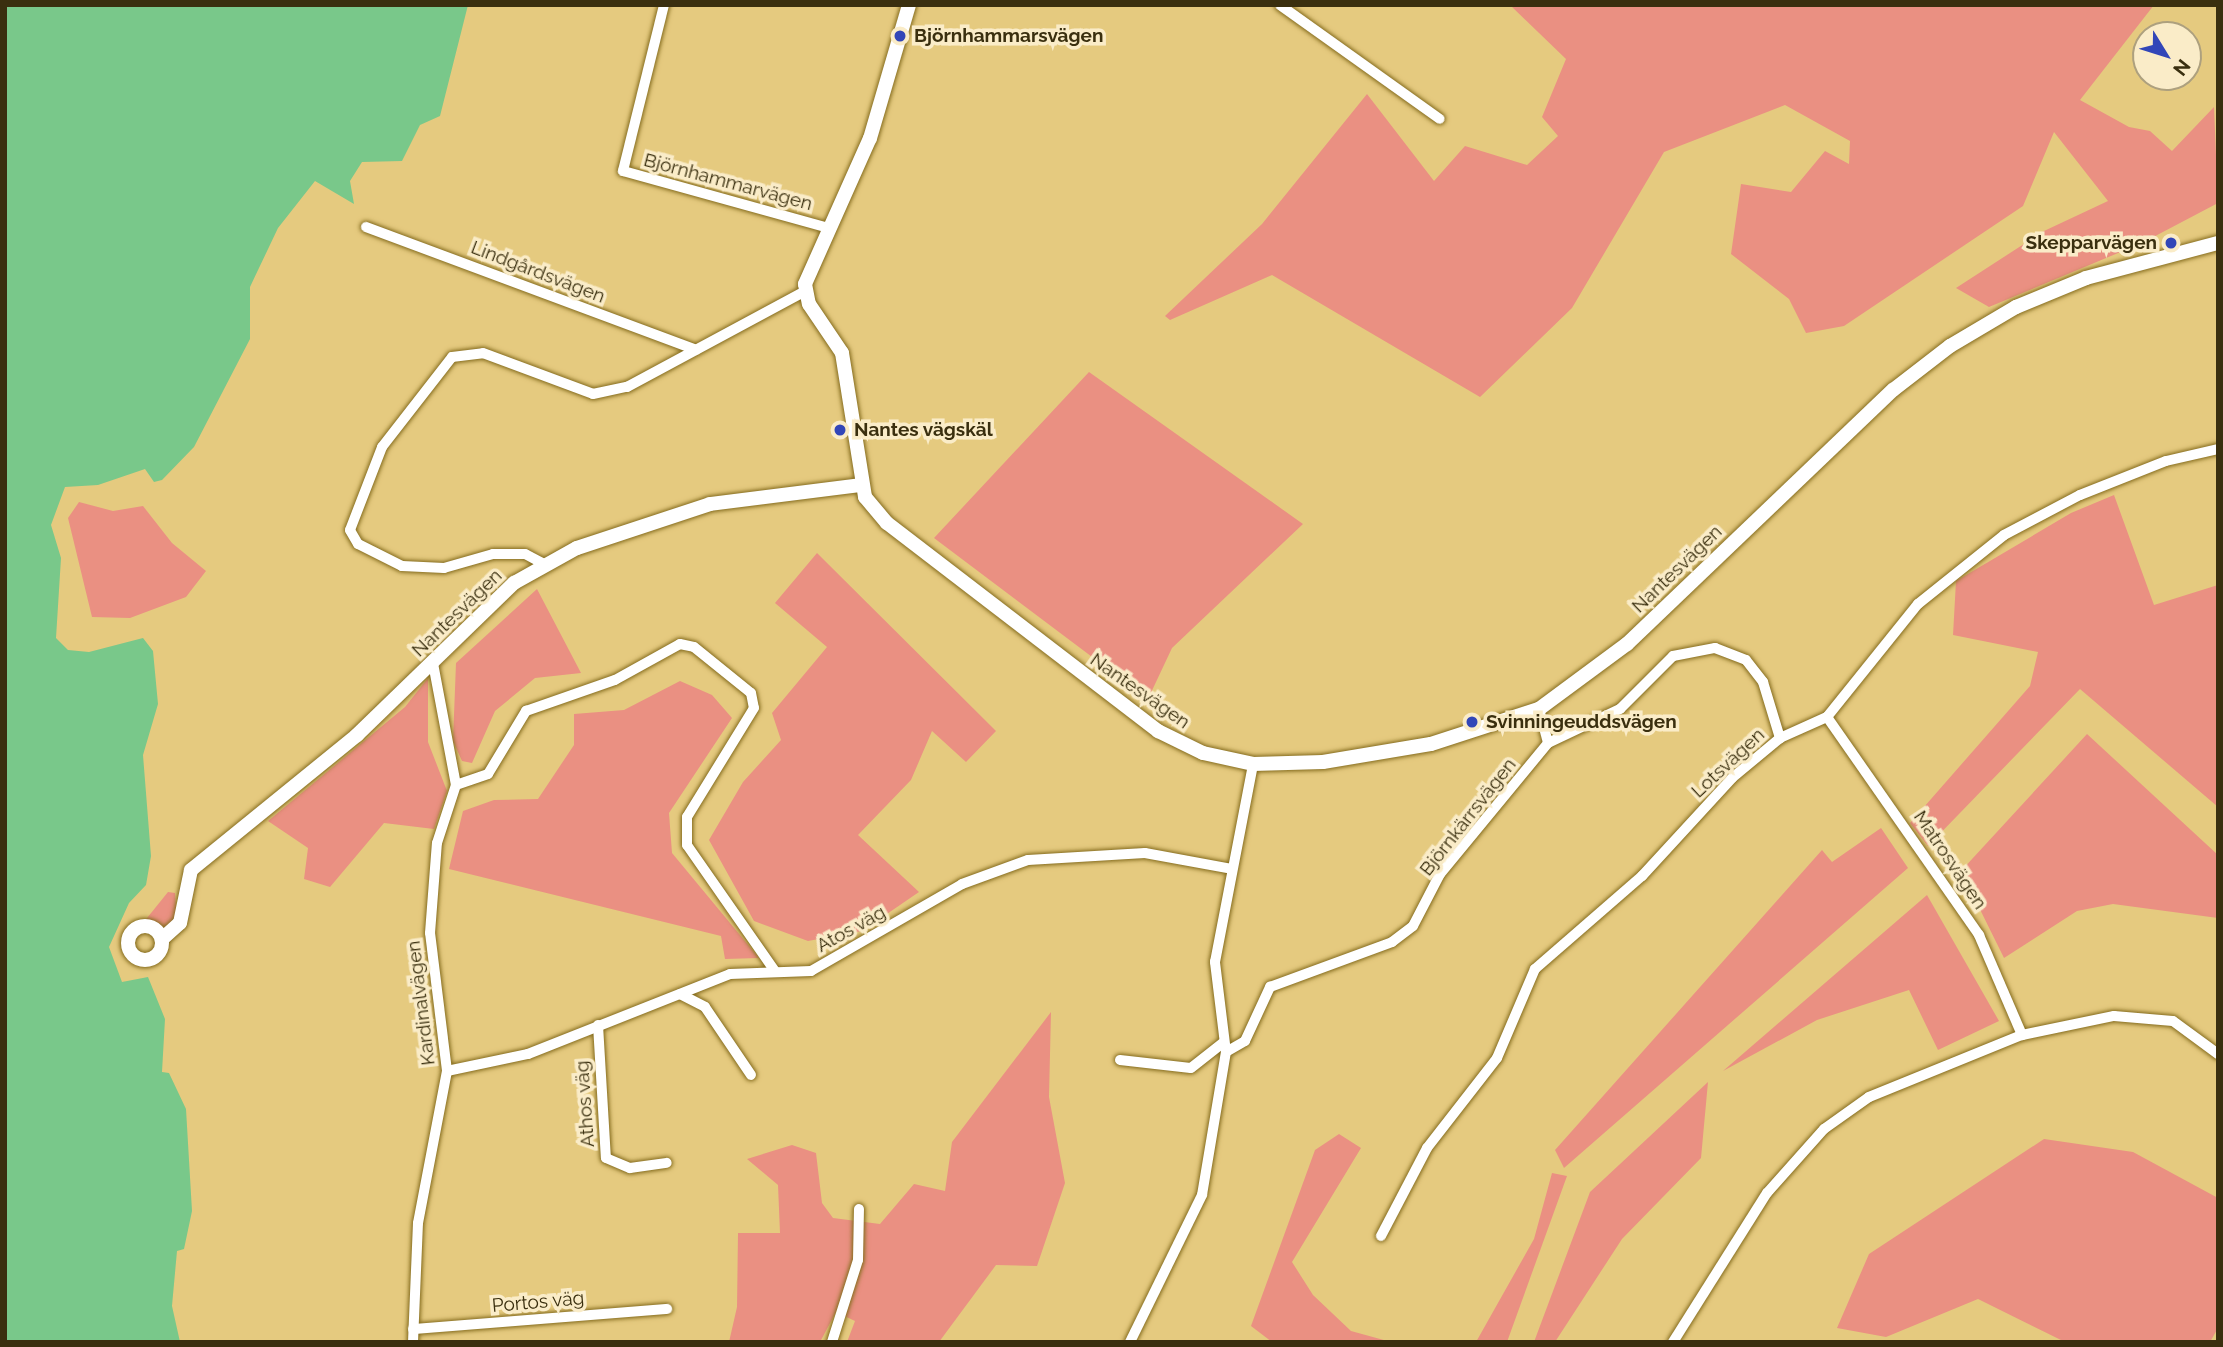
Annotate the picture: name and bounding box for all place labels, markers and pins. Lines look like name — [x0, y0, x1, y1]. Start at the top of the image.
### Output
place label: Björnhammarsvägen — [914, 25, 1103, 47]
marker: Björnhammarsvägen — [892, 28, 908, 44]
place label: Skepparvägen — [2026, 232, 2157, 254]
marker: Skepparvägen — [2163, 235, 2179, 251]
place label: Nantes vägskäl — [854, 419, 993, 441]
marker: Nantes vägskäl — [832, 422, 848, 438]
place label: Svinningeuddsvägen — [1486, 711, 1677, 733]
marker: Svinningeuddsvägen — [1464, 714, 1480, 730]

